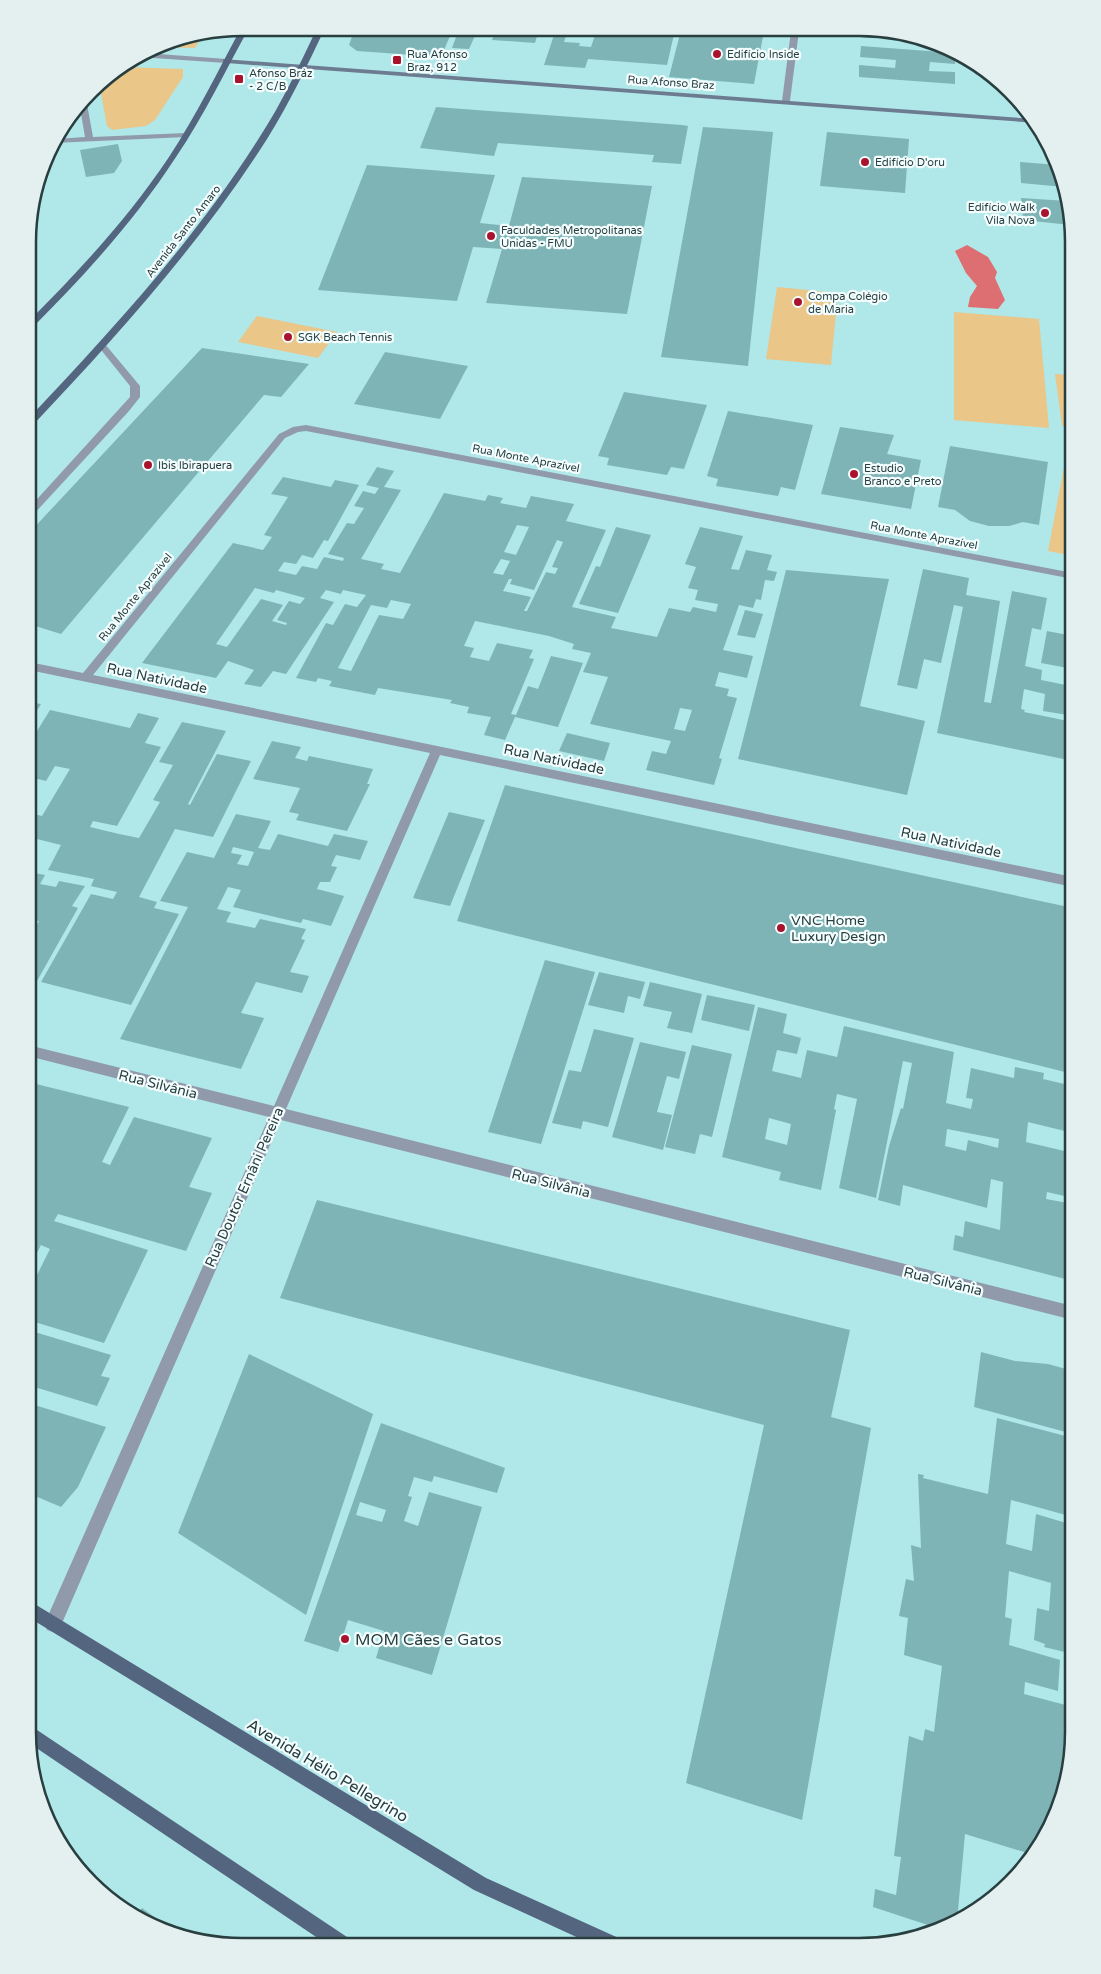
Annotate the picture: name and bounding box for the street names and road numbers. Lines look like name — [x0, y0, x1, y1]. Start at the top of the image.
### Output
street label: Rua Afonso Braz — [627, 73, 715, 92]
street label: Avenida Santo Amaro — [143, 182, 224, 280]
street label: Rua Monte Aprazível — [471, 442, 581, 475]
street label: Rua Monte Aprazível — [869, 519, 979, 552]
street label: Rua Monte Aprazível — [96, 551, 175, 644]
street label: Rua Natividade — [105, 660, 209, 697]
street label: Rua Natividade — [502, 741, 606, 778]
street label: Rua Natividade — [899, 824, 1003, 861]
street label: Rua Silvânia — [117, 1066, 199, 1102]
street label: Rua Doutor Ernâni Pereira — [201, 1105, 287, 1270]
street label: Rua Silvânia — [510, 1165, 592, 1201]
street label: Rua Silvânia — [902, 1263, 984, 1299]
street label: Avenida Hélio Pellegrino — [243, 1715, 412, 1827]

